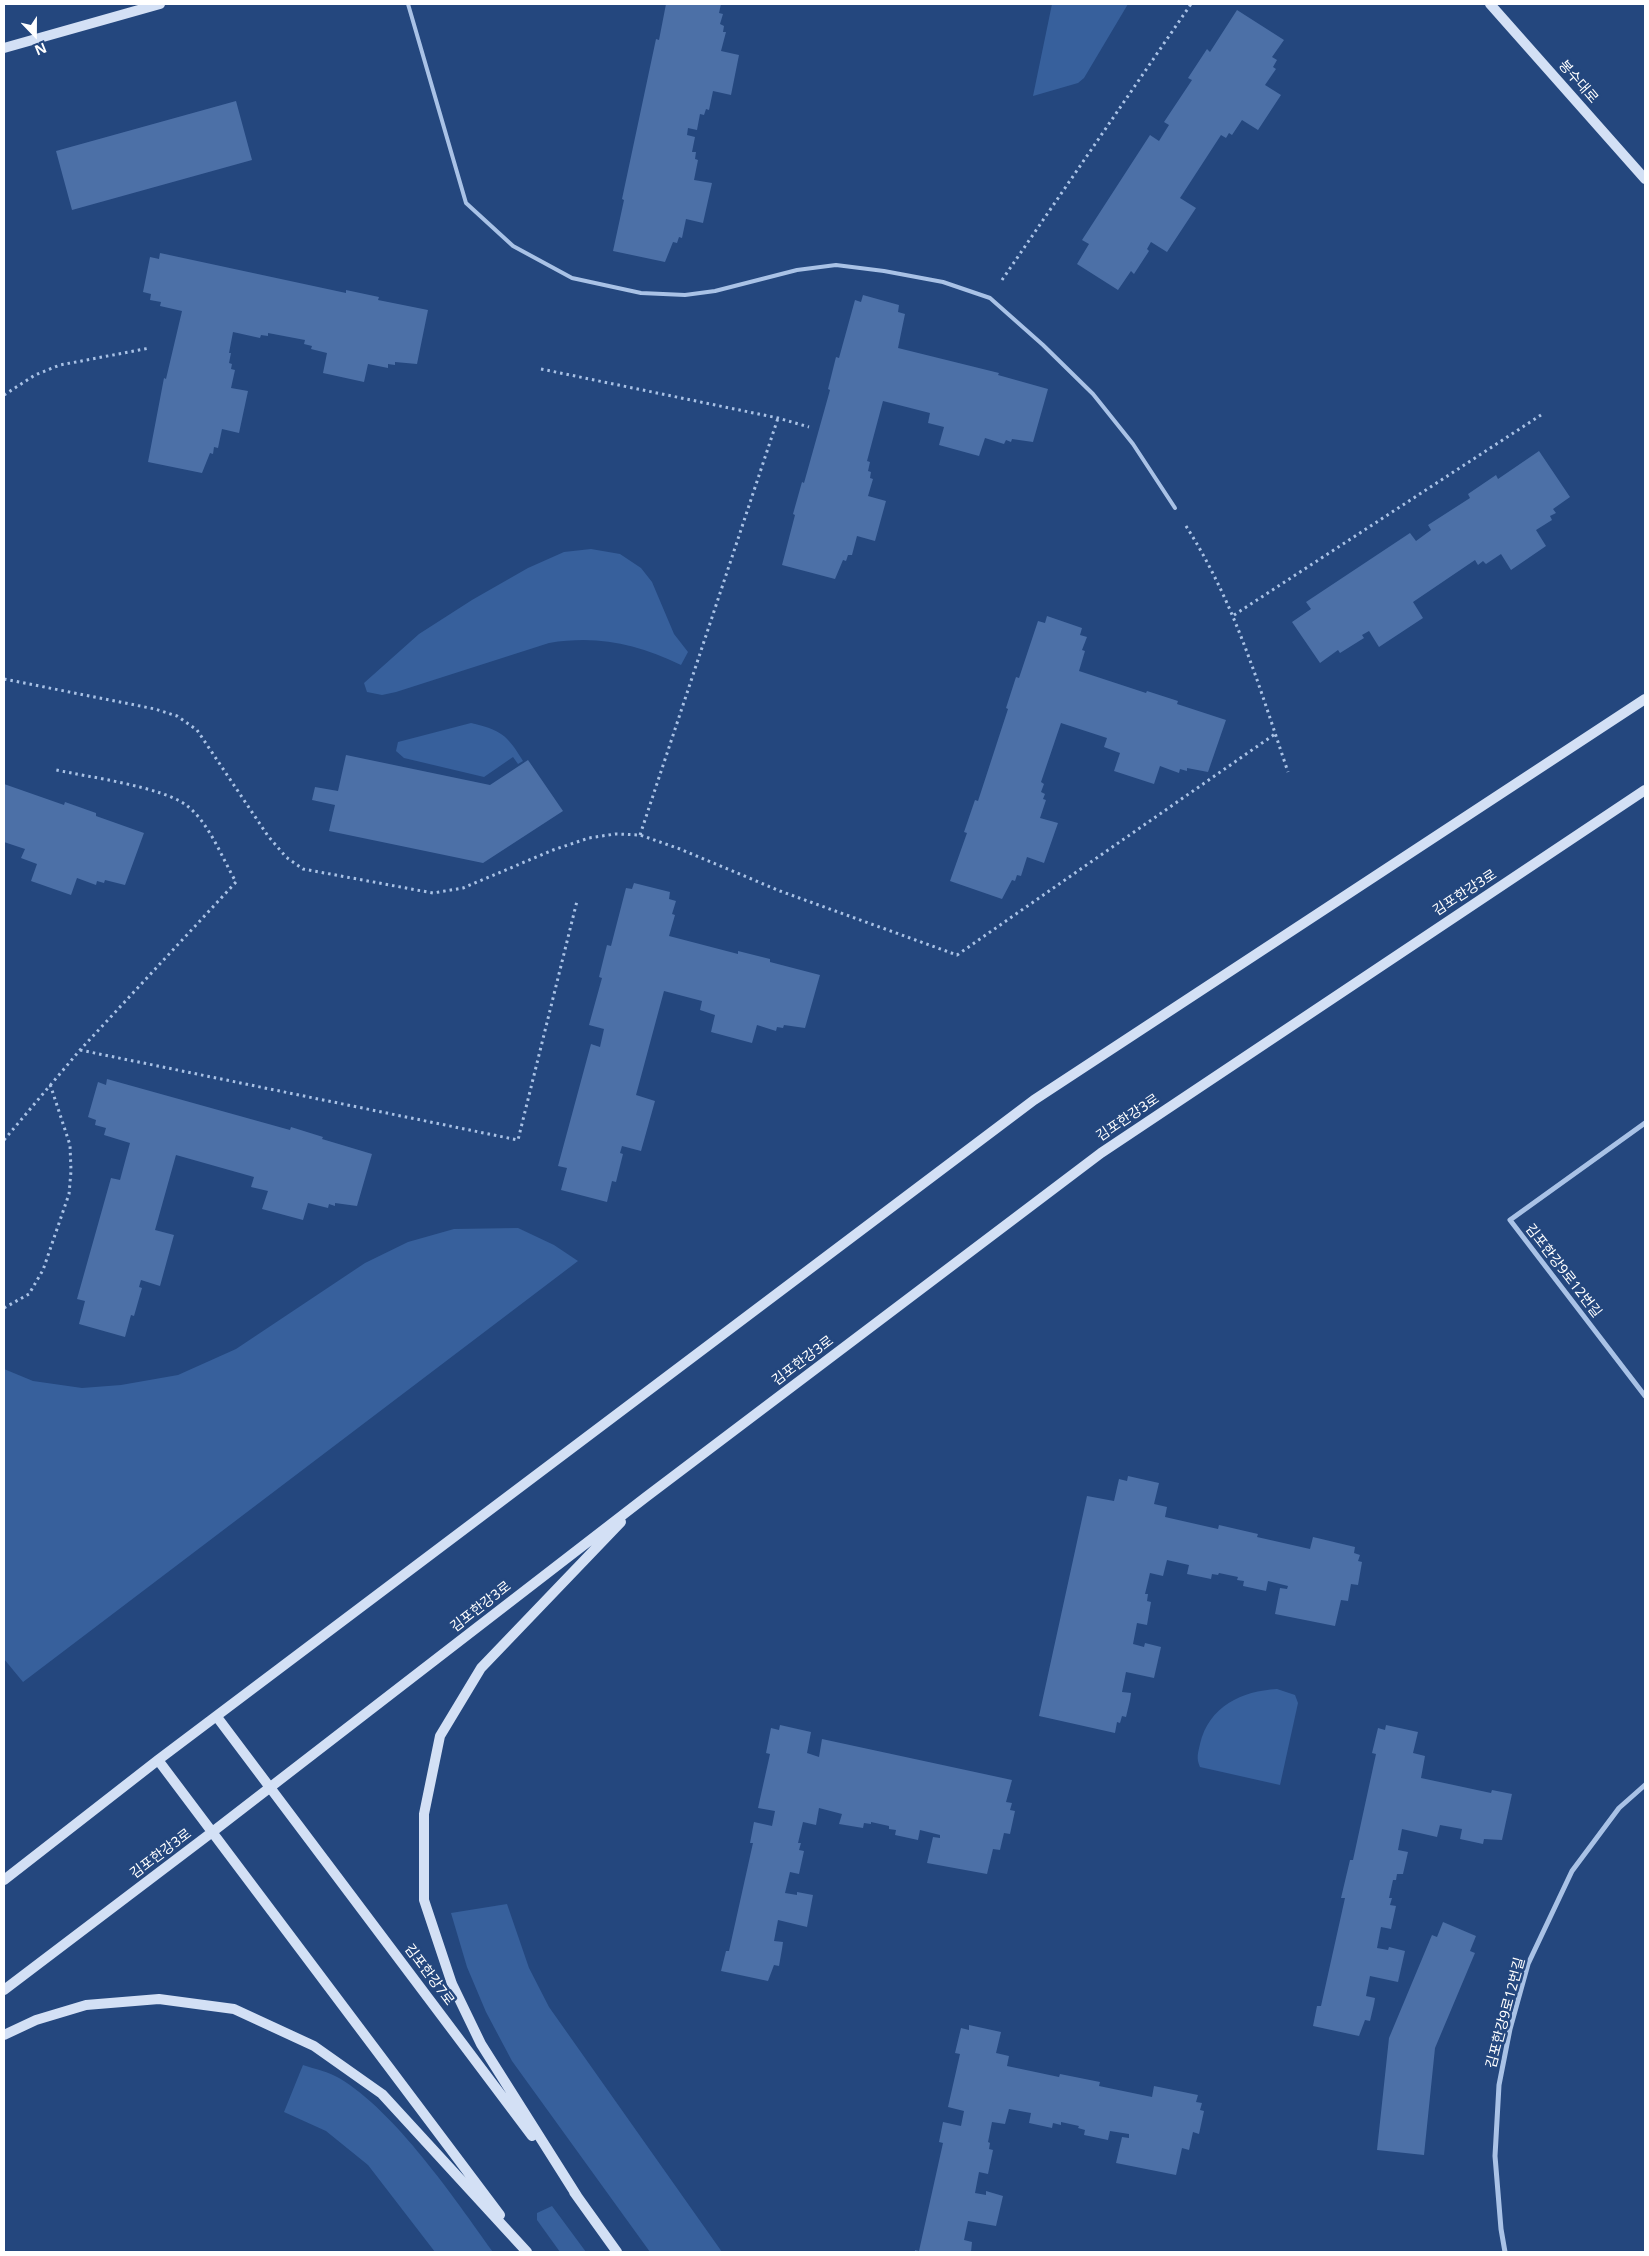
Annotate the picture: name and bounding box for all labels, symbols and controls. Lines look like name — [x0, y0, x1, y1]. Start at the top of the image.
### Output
north arrow — [10, 10, 60, 60]
text: N — [32, 38, 50, 60]
street label: 봉수대로 — [1555, 57, 1601, 107]
street label: 김포한강3로 — [1430, 866, 1500, 920]
street label: 김포한강3로 — [1093, 1091, 1163, 1145]
street label: 김포한강9로12번길 — [1521, 1221, 1605, 1321]
street label: 김포한강3로 — [769, 1333, 837, 1389]
street label: 김포한강3로 — [447, 1578, 515, 1636]
street label: 김포한강3로 — [127, 1826, 195, 1882]
street label: 김포한강7로 — [401, 1941, 457, 2009]
street label: 김포한강9로12번길 — [1483, 1956, 1529, 2070]

